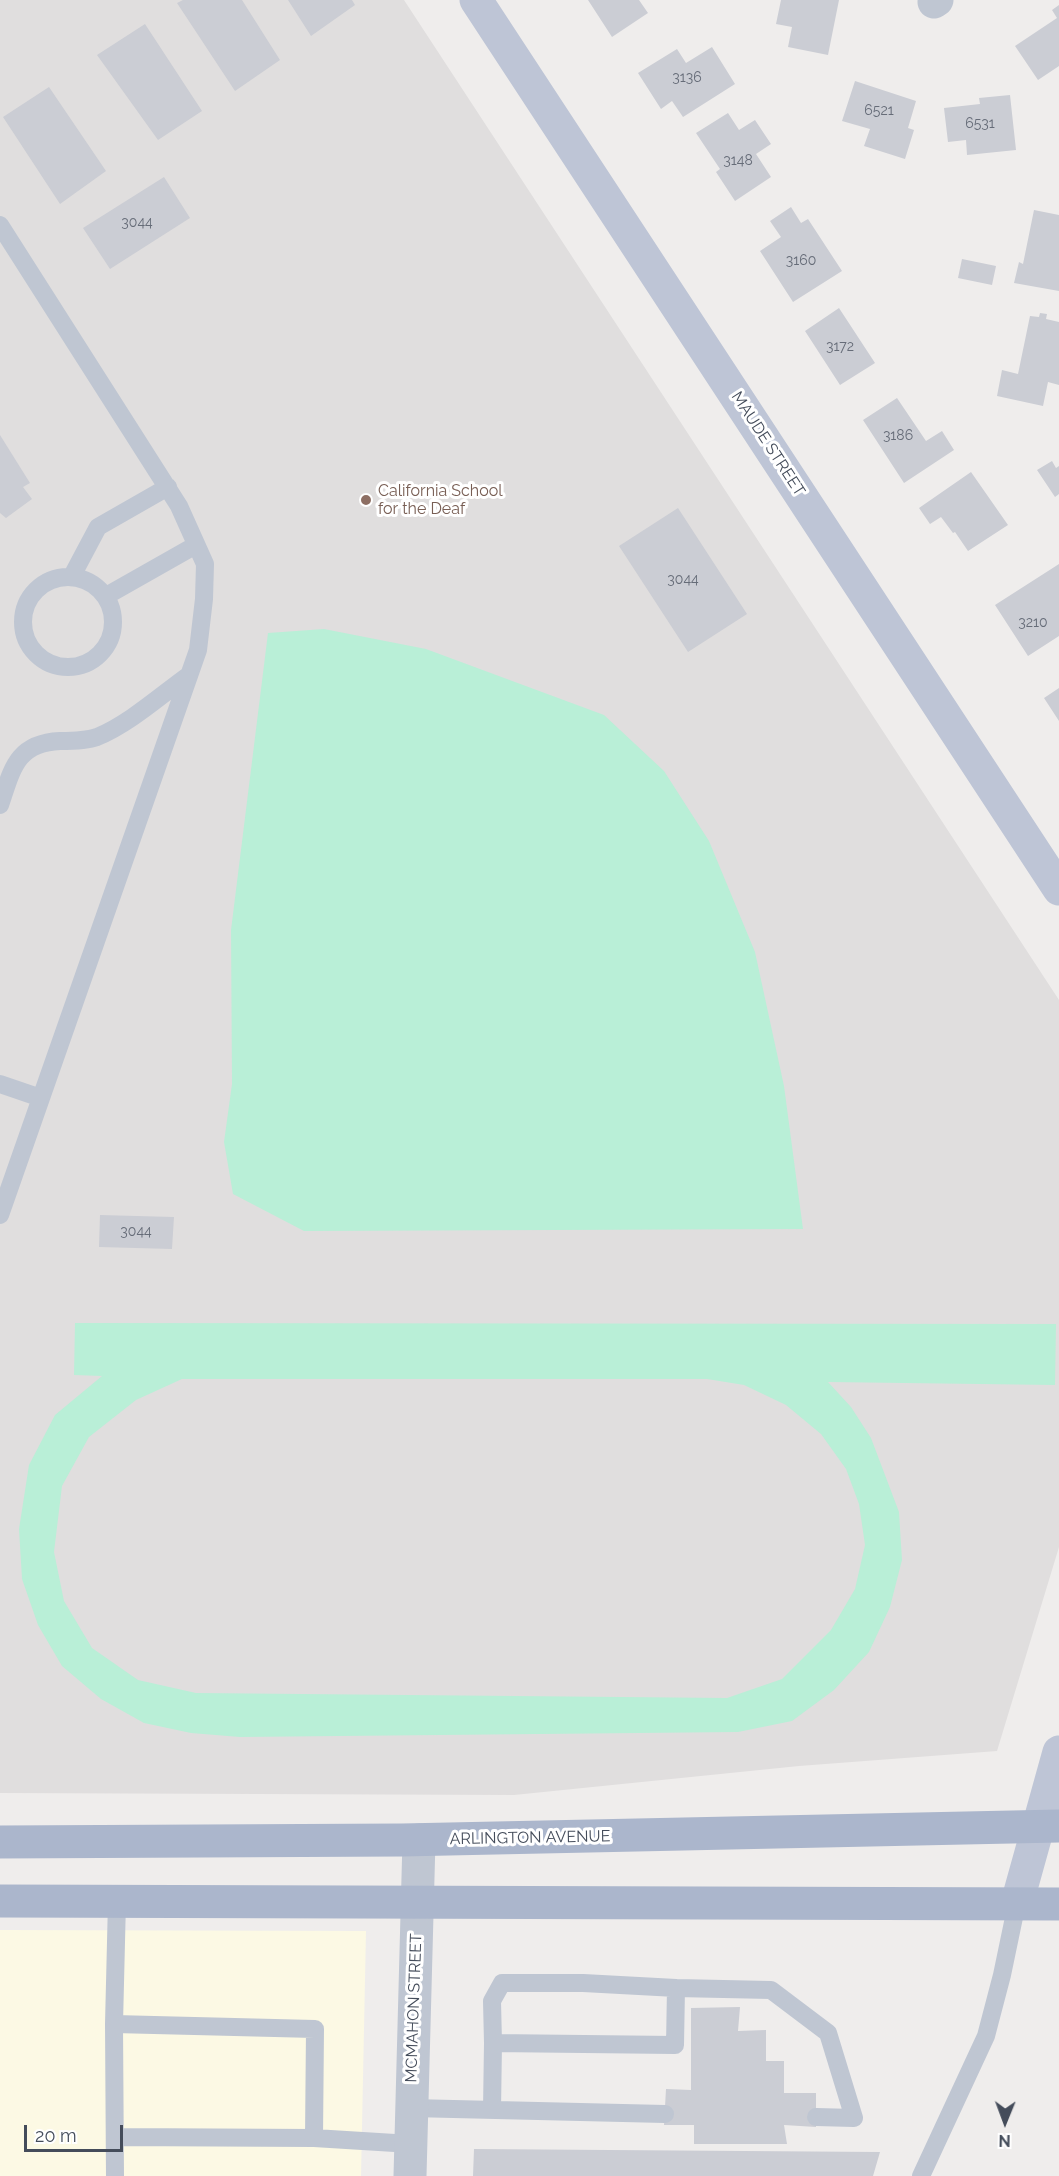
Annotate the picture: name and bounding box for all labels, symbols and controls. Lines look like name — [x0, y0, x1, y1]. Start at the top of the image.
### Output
house number: 3136 — [672, 70, 702, 86]
house number: 6521 — [864, 103, 894, 119]
house number: 6531 — [965, 116, 995, 132]
house number: 3148 — [723, 153, 753, 169]
house number: 3044 — [121, 215, 153, 231]
house number: 3160 — [786, 253, 816, 269]
house number: 3172 — [826, 339, 854, 355]
street label: MAUDE STREET — [727, 388, 809, 500]
house number: 3186 — [883, 428, 913, 444]
place label: California School for the Deaf — [378, 481, 503, 519]
marker: California School for the Deaf — [359, 493, 373, 507]
house number: 3044 — [667, 572, 699, 588]
house number: 3210 — [1018, 615, 1048, 631]
house number: 3044 — [120, 1224, 152, 1240]
street label: ARLINGTON AVENUE — [450, 1827, 610, 1849]
street label: MCMAHON STREET — [402, 1933, 426, 2083]
north arrow — [975, 2092, 1035, 2152]
scale bar — [27, 2113, 126, 2151]
text: 20 m — [35, 2125, 77, 2146]
text: N — [998, 2131, 1011, 2150]

